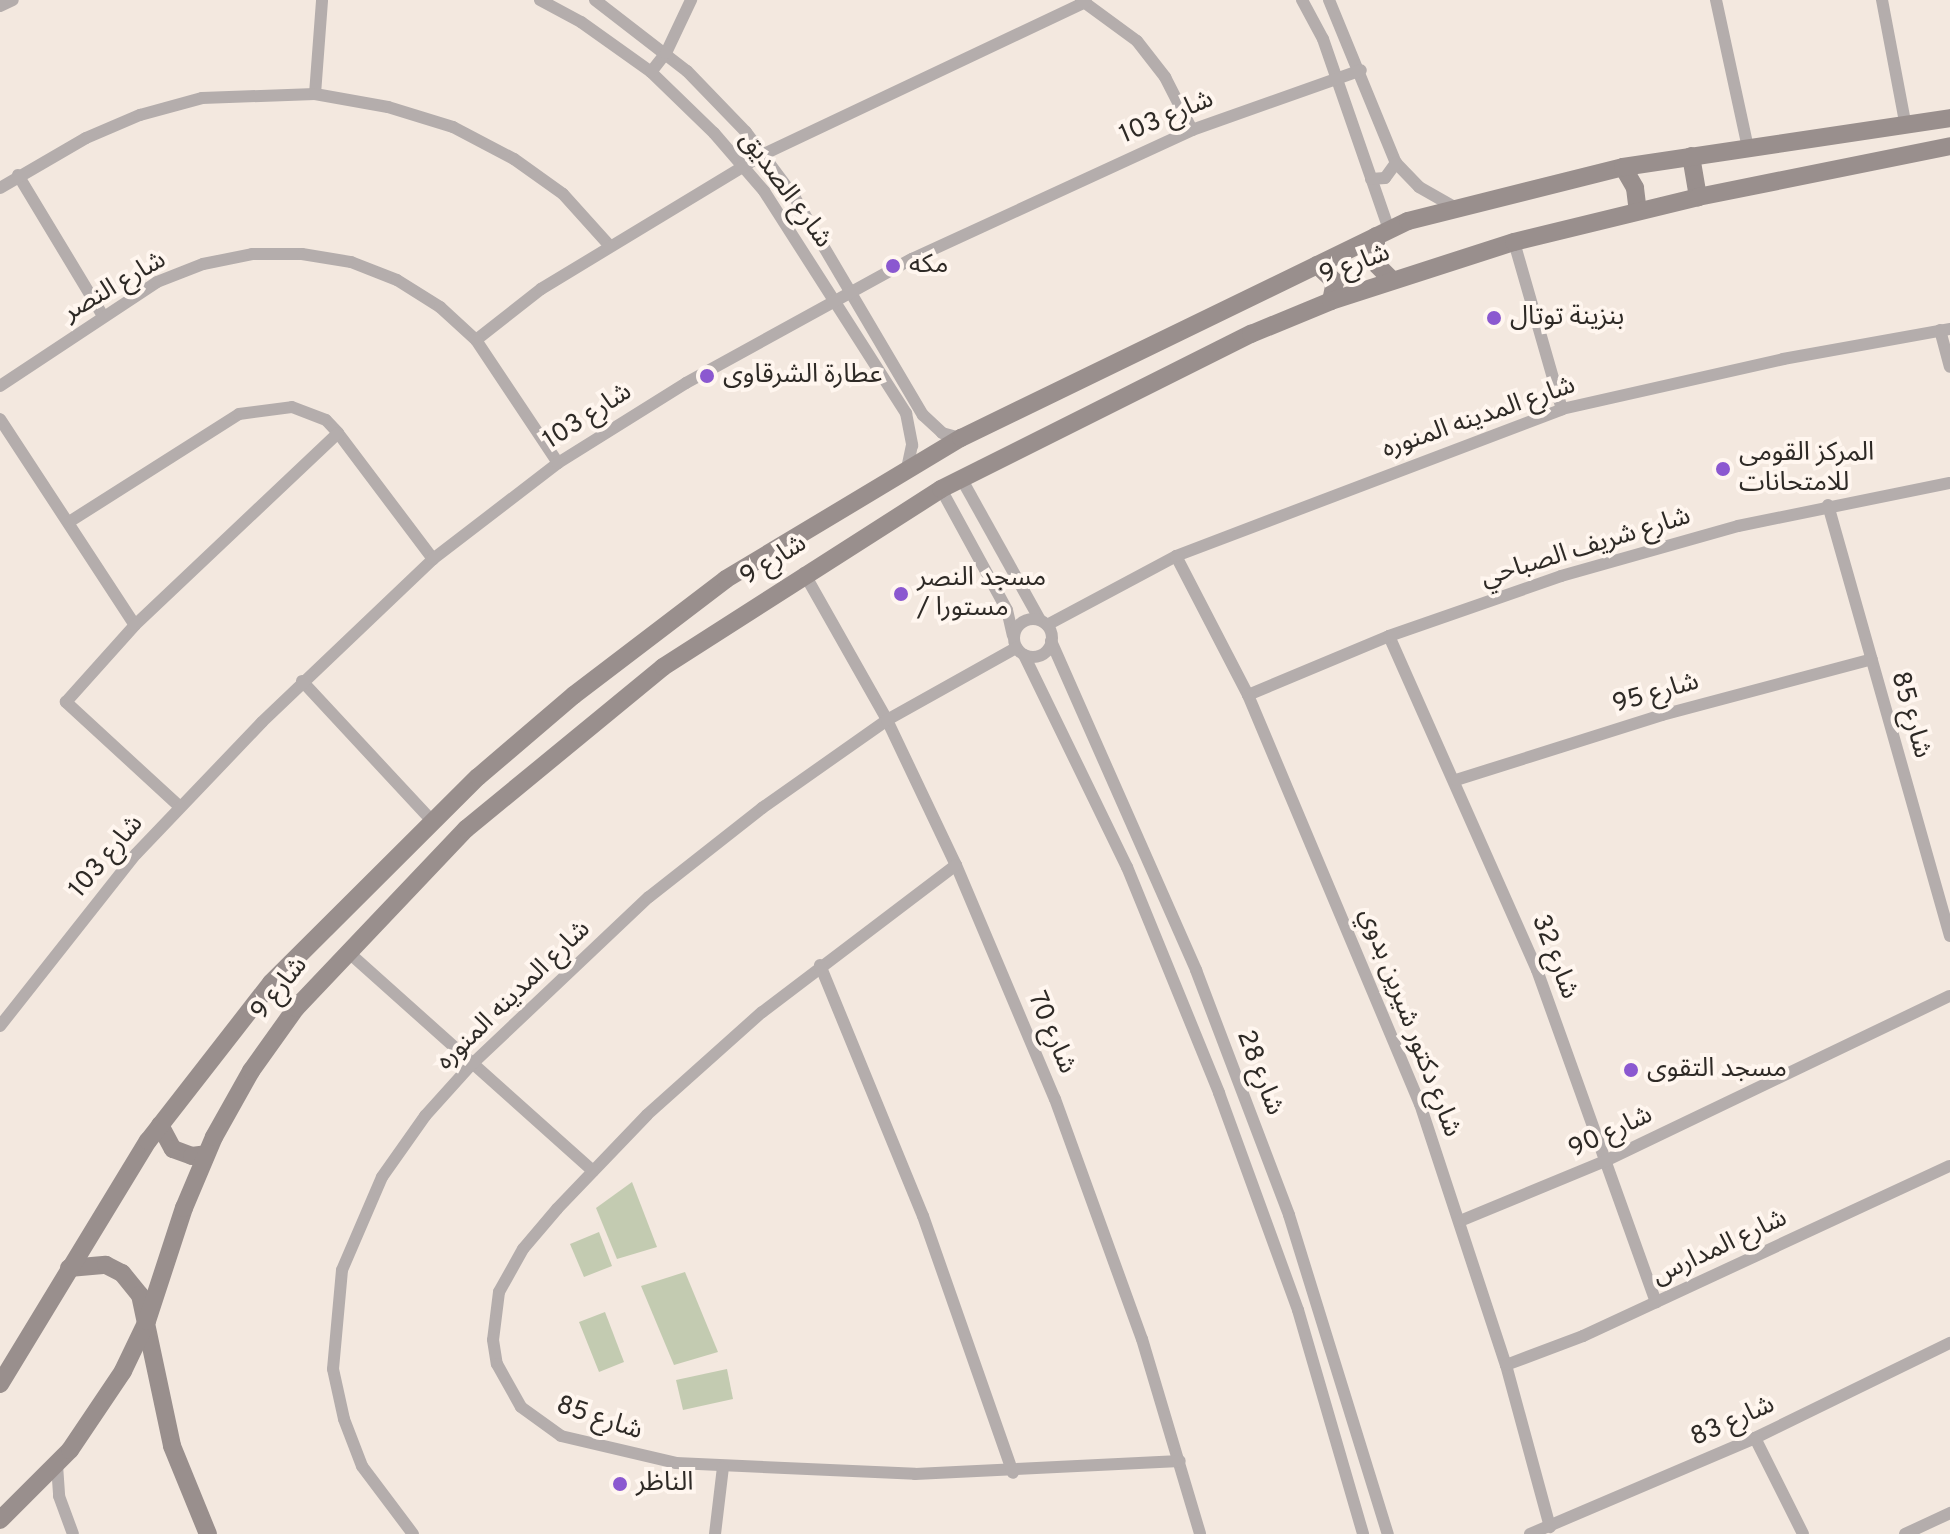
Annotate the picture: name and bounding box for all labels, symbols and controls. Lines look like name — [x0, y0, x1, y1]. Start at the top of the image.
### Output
street label: شارع 103 — [1115, 84, 1219, 152]
street label: شارع الصديق — [732, 125, 838, 255]
street label: شارع 9 — [1316, 238, 1394, 292]
street label: شارع النصر — [58, 245, 172, 329]
place label: مكه — [909, 250, 948, 282]
marker: مكه — [884, 257, 902, 275]
place label: بنزينة توتال — [1510, 302, 1624, 334]
marker: بنزينة توتال — [1485, 309, 1503, 327]
place label: عطارة الشرقاوى — [723, 360, 882, 392]
marker: عطارة الشرقاوى — [698, 367, 716, 385]
street label: شارع المدينه المنوره — [1378, 370, 1580, 466]
street label: شارع 103 — [538, 377, 638, 457]
place label: المركز القومى للامتحانات — [1739, 438, 1874, 500]
marker: المركز القومى للامتحانات — [1714, 460, 1732, 478]
street label: شارع شريف الصباحي — [1477, 501, 1695, 595]
street label: شارع 9 — [735, 529, 813, 593]
place label: مسجد النصر / مستورا — [917, 563, 1046, 624]
marker: مسجد النصر / مستورا — [892, 585, 910, 603]
street label: شارع 95 — [1609, 667, 1703, 721]
street label: شارع 85 — [1883, 668, 1937, 762]
street label: شارع 103 — [63, 809, 151, 905]
street label: شارع دكتور شيرين بدوي — [1351, 904, 1467, 1142]
street label: شارع 32 — [1524, 910, 1584, 1004]
street label: شارع المدينه المنوره — [430, 915, 598, 1077]
street label: شارع 9 — [245, 951, 315, 1027]
street label: شارع 70 — [1020, 987, 1082, 1079]
street label: شارع 28 — [1229, 1026, 1289, 1120]
place label: مسجد التقوى — [1647, 1054, 1787, 1086]
marker: مسجد التقوى — [1622, 1061, 1640, 1079]
street label: شارع 90 — [1564, 1100, 1658, 1166]
street label: شارع المدارس — [1648, 1203, 1792, 1293]
street label: شارع 85 — [552, 1390, 646, 1448]
street label: شارع 83 — [1686, 1390, 1780, 1454]
place label: الناظر — [636, 1468, 693, 1500]
marker: الناظر — [611, 1475, 629, 1493]

